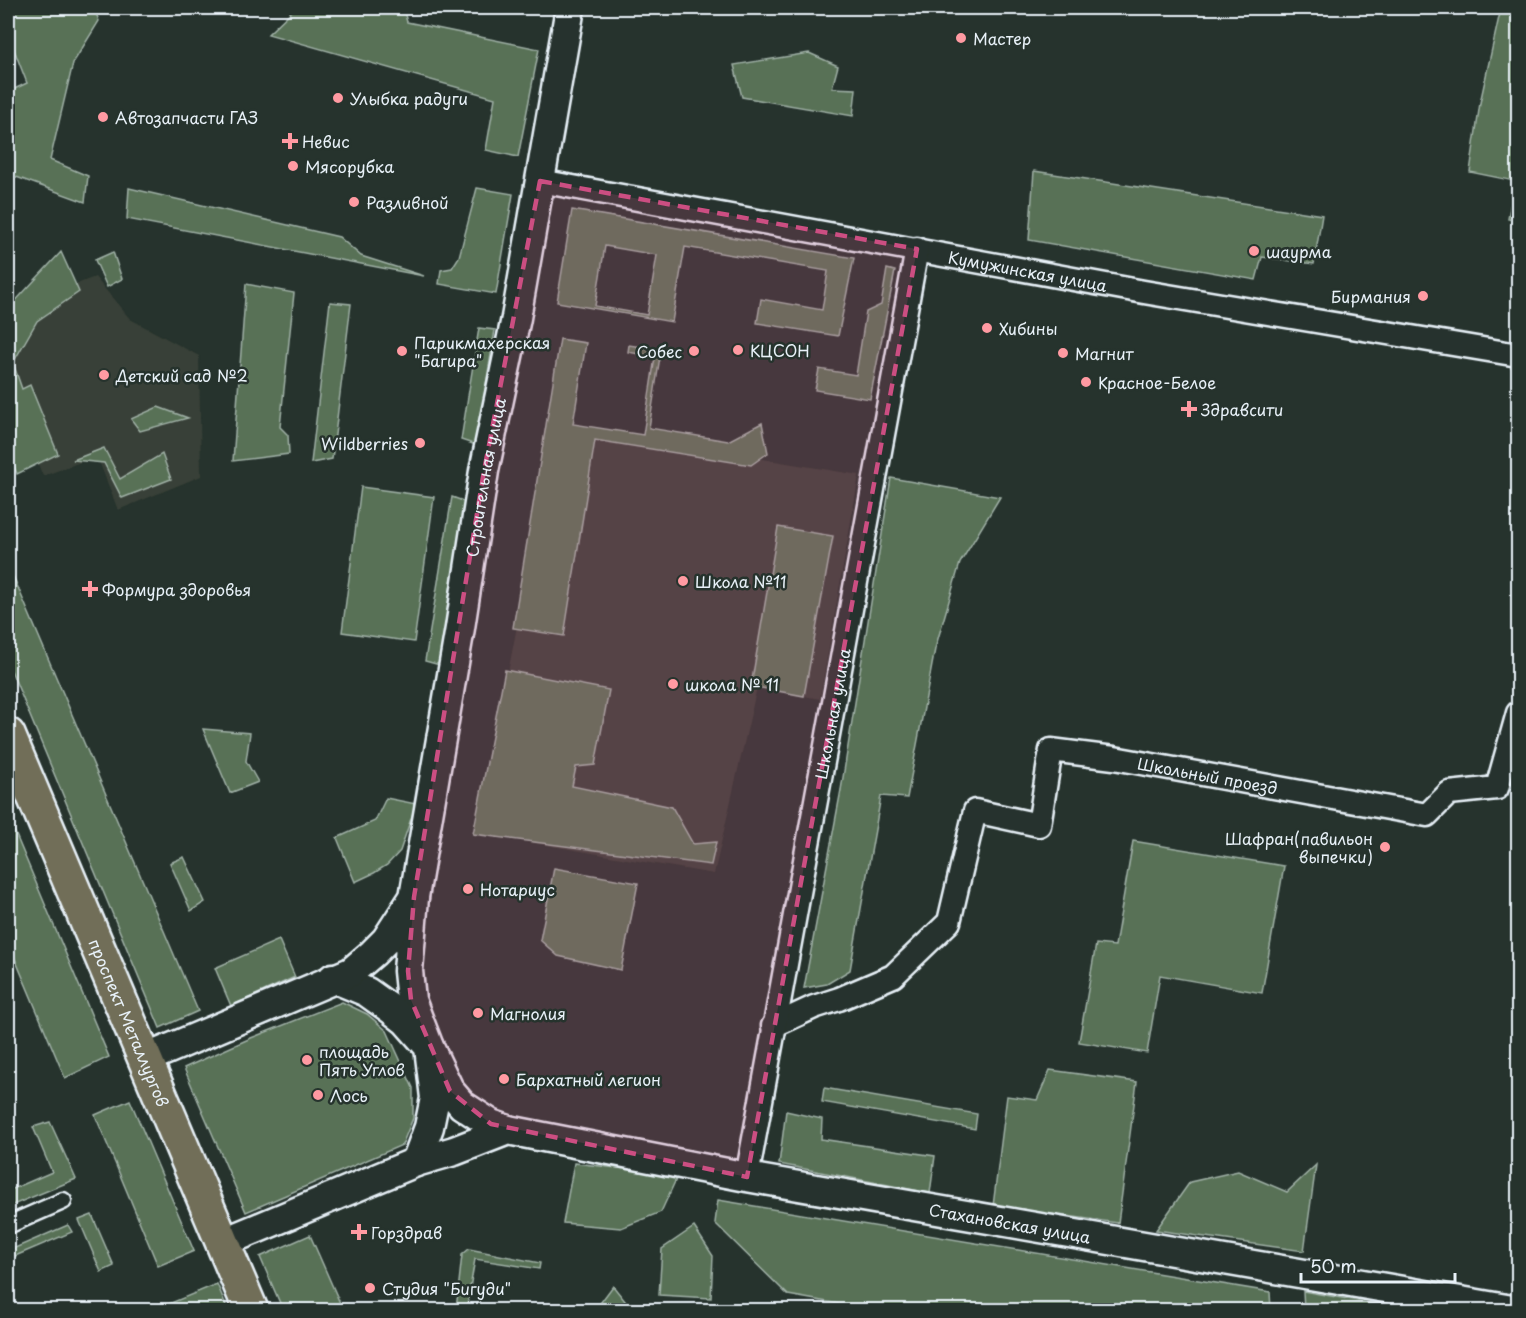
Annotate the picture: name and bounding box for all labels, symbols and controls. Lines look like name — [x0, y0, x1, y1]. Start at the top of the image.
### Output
place label: Мастер — [973, 26, 1031, 50]
marker: Мастер — [954, 31, 968, 45]
place label: Улыбка радуги — [350, 86, 468, 110]
marker: Улыбка радуги — [331, 91, 345, 105]
place label: Автозапчасти ГАЗ — [115, 105, 258, 129]
marker: Автозапчасти ГАЗ — [96, 110, 110, 124]
place label: Невис — [302, 129, 350, 153]
marker: Невис — [283, 134, 297, 148]
place label: Мясорубка — [305, 154, 394, 178]
marker: Мясорубка — [286, 159, 300, 173]
place label: Разливной — [366, 190, 449, 214]
marker: Разливной — [347, 195, 361, 209]
place label: шаурма — [1266, 239, 1332, 263]
street label: Кумужинская улица — [946, 244, 1109, 297]
marker: шаурма — [1247, 244, 1261, 258]
place label: Бирмания — [1331, 284, 1411, 308]
marker: Бирмания — [1416, 289, 1430, 303]
place label: Хибины — [999, 316, 1057, 340]
marker: Хибины — [980, 321, 994, 335]
place label: Парикмахерская "Багира" — [414, 330, 550, 372]
place label: КЦСОН — [750, 338, 810, 362]
place label: Собес — [636, 339, 682, 363]
place label: Магнит — [1075, 341, 1135, 365]
marker: КЦСОН — [731, 343, 745, 357]
marker: Парикмахерская "Багира" — [395, 344, 409, 358]
marker: Собес — [687, 344, 701, 358]
marker: Магнит — [1056, 346, 1070, 360]
place label: Детский сад №2 — [115, 363, 248, 387]
marker: Детский сад №2 — [97, 368, 111, 382]
place label: Красное-Белое — [1098, 370, 1216, 394]
marker: Красное-Белое — [1079, 375, 1093, 389]
street label: Строительная улица — [459, 395, 511, 559]
place label: Здравсити — [1200, 397, 1283, 421]
marker: Здравсити — [1182, 402, 1196, 416]
place label: Wildberries — [321, 431, 408, 455]
marker: Wildberries — [413, 436, 427, 450]
place label: Школа №11 — [695, 569, 787, 593]
marker: Школа №11 — [676, 574, 690, 588]
place label: Формура здоровья — [102, 577, 251, 601]
marker: Формура здоровья — [83, 582, 97, 596]
street label: Школьная улица — [808, 646, 856, 781]
place label: школа № 11 — [685, 672, 779, 696]
marker: школа № 11 — [666, 677, 680, 691]
street label: Школьный проезд — [1136, 751, 1279, 800]
place label: Шафран(павильон выпечки) — [1225, 826, 1373, 868]
marker: Шафран(павильон выпечки) — [1378, 840, 1392, 854]
place label: Нотариус — [480, 877, 555, 901]
marker: Нотариус — [461, 882, 475, 896]
street label: проспект Металлургов — [83, 935, 176, 1110]
place label: Магнолия — [490, 1001, 566, 1025]
marker: Магнолия — [471, 1006, 485, 1020]
place label: площадь Пять Углов — [319, 1039, 405, 1081]
marker: площадь Пять Углов — [300, 1053, 314, 1067]
place label: Бархатный легион — [516, 1067, 661, 1091]
marker: Бархатный легион — [497, 1072, 511, 1086]
place label: Лось — [330, 1083, 368, 1107]
marker: Лось — [311, 1088, 325, 1102]
street label: Стахановская улица — [927, 1197, 1093, 1249]
place label: Горздрав — [371, 1220, 442, 1244]
marker: Горздрав — [352, 1225, 366, 1239]
scale bar — [1301, 1246, 1456, 1284]
text: 50 m — [1310, 1252, 1357, 1279]
place label: Студия "Бигуди" — [382, 1276, 511, 1300]
marker: Студия "Бигуди" — [363, 1281, 377, 1295]

